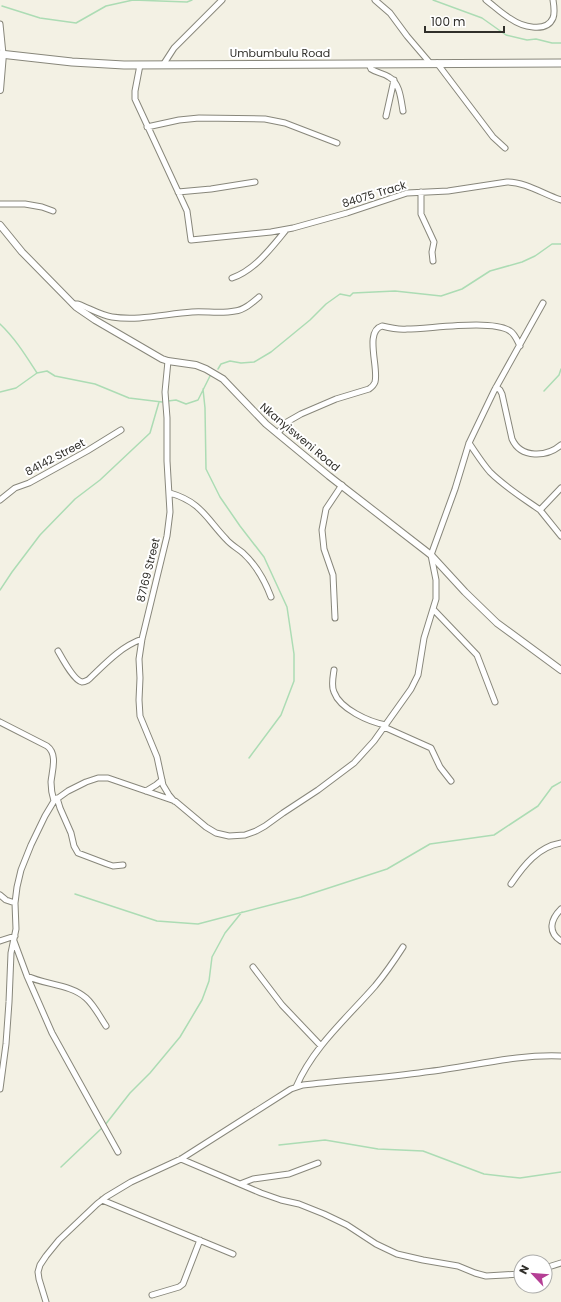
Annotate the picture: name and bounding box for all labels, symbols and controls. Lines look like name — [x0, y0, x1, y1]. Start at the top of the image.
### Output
scale bar — [425, 8, 504, 34]
text: 100 m — [431, 13, 465, 30]
street label: Umbumbulu Road — [230, 45, 330, 61]
street label: 84075 Track — [340, 177, 408, 211]
street label: Nkanyisweni Road — [257, 399, 343, 475]
street label: 84142 Street — [22, 434, 88, 480]
street label: 87169 Street — [132, 536, 164, 604]
north arrow — [513, 1254, 553, 1294]
text: N — [515, 1262, 533, 1277]

